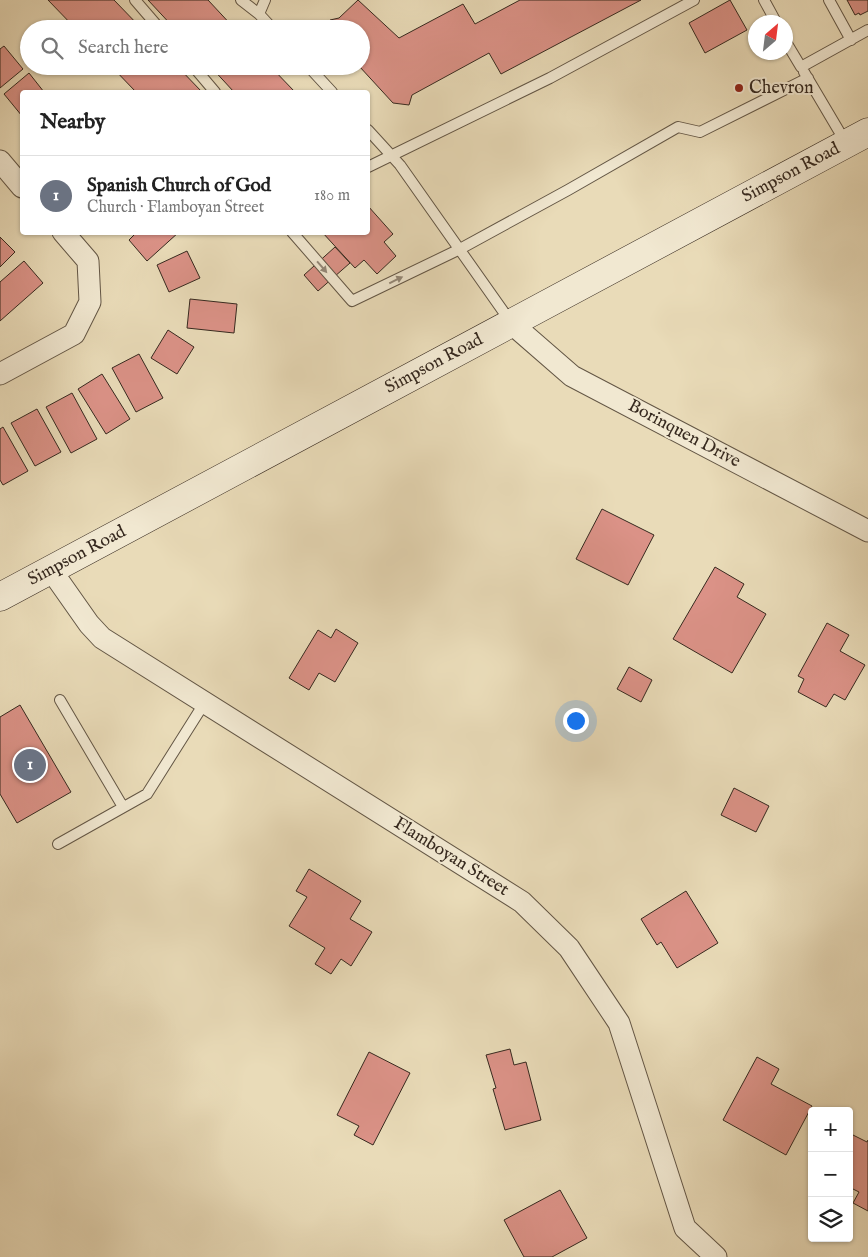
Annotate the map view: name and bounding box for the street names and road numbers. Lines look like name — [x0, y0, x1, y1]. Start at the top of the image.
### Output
street label: Simpson Road — [738, 137, 844, 208]
street label: Simpson Road — [381, 328, 487, 399]
street label: Borinquen Drive — [624, 395, 744, 473]
street label: Simpson Road — [24, 520, 130, 591]
street label: Flamboyan Street — [389, 812, 513, 902]

